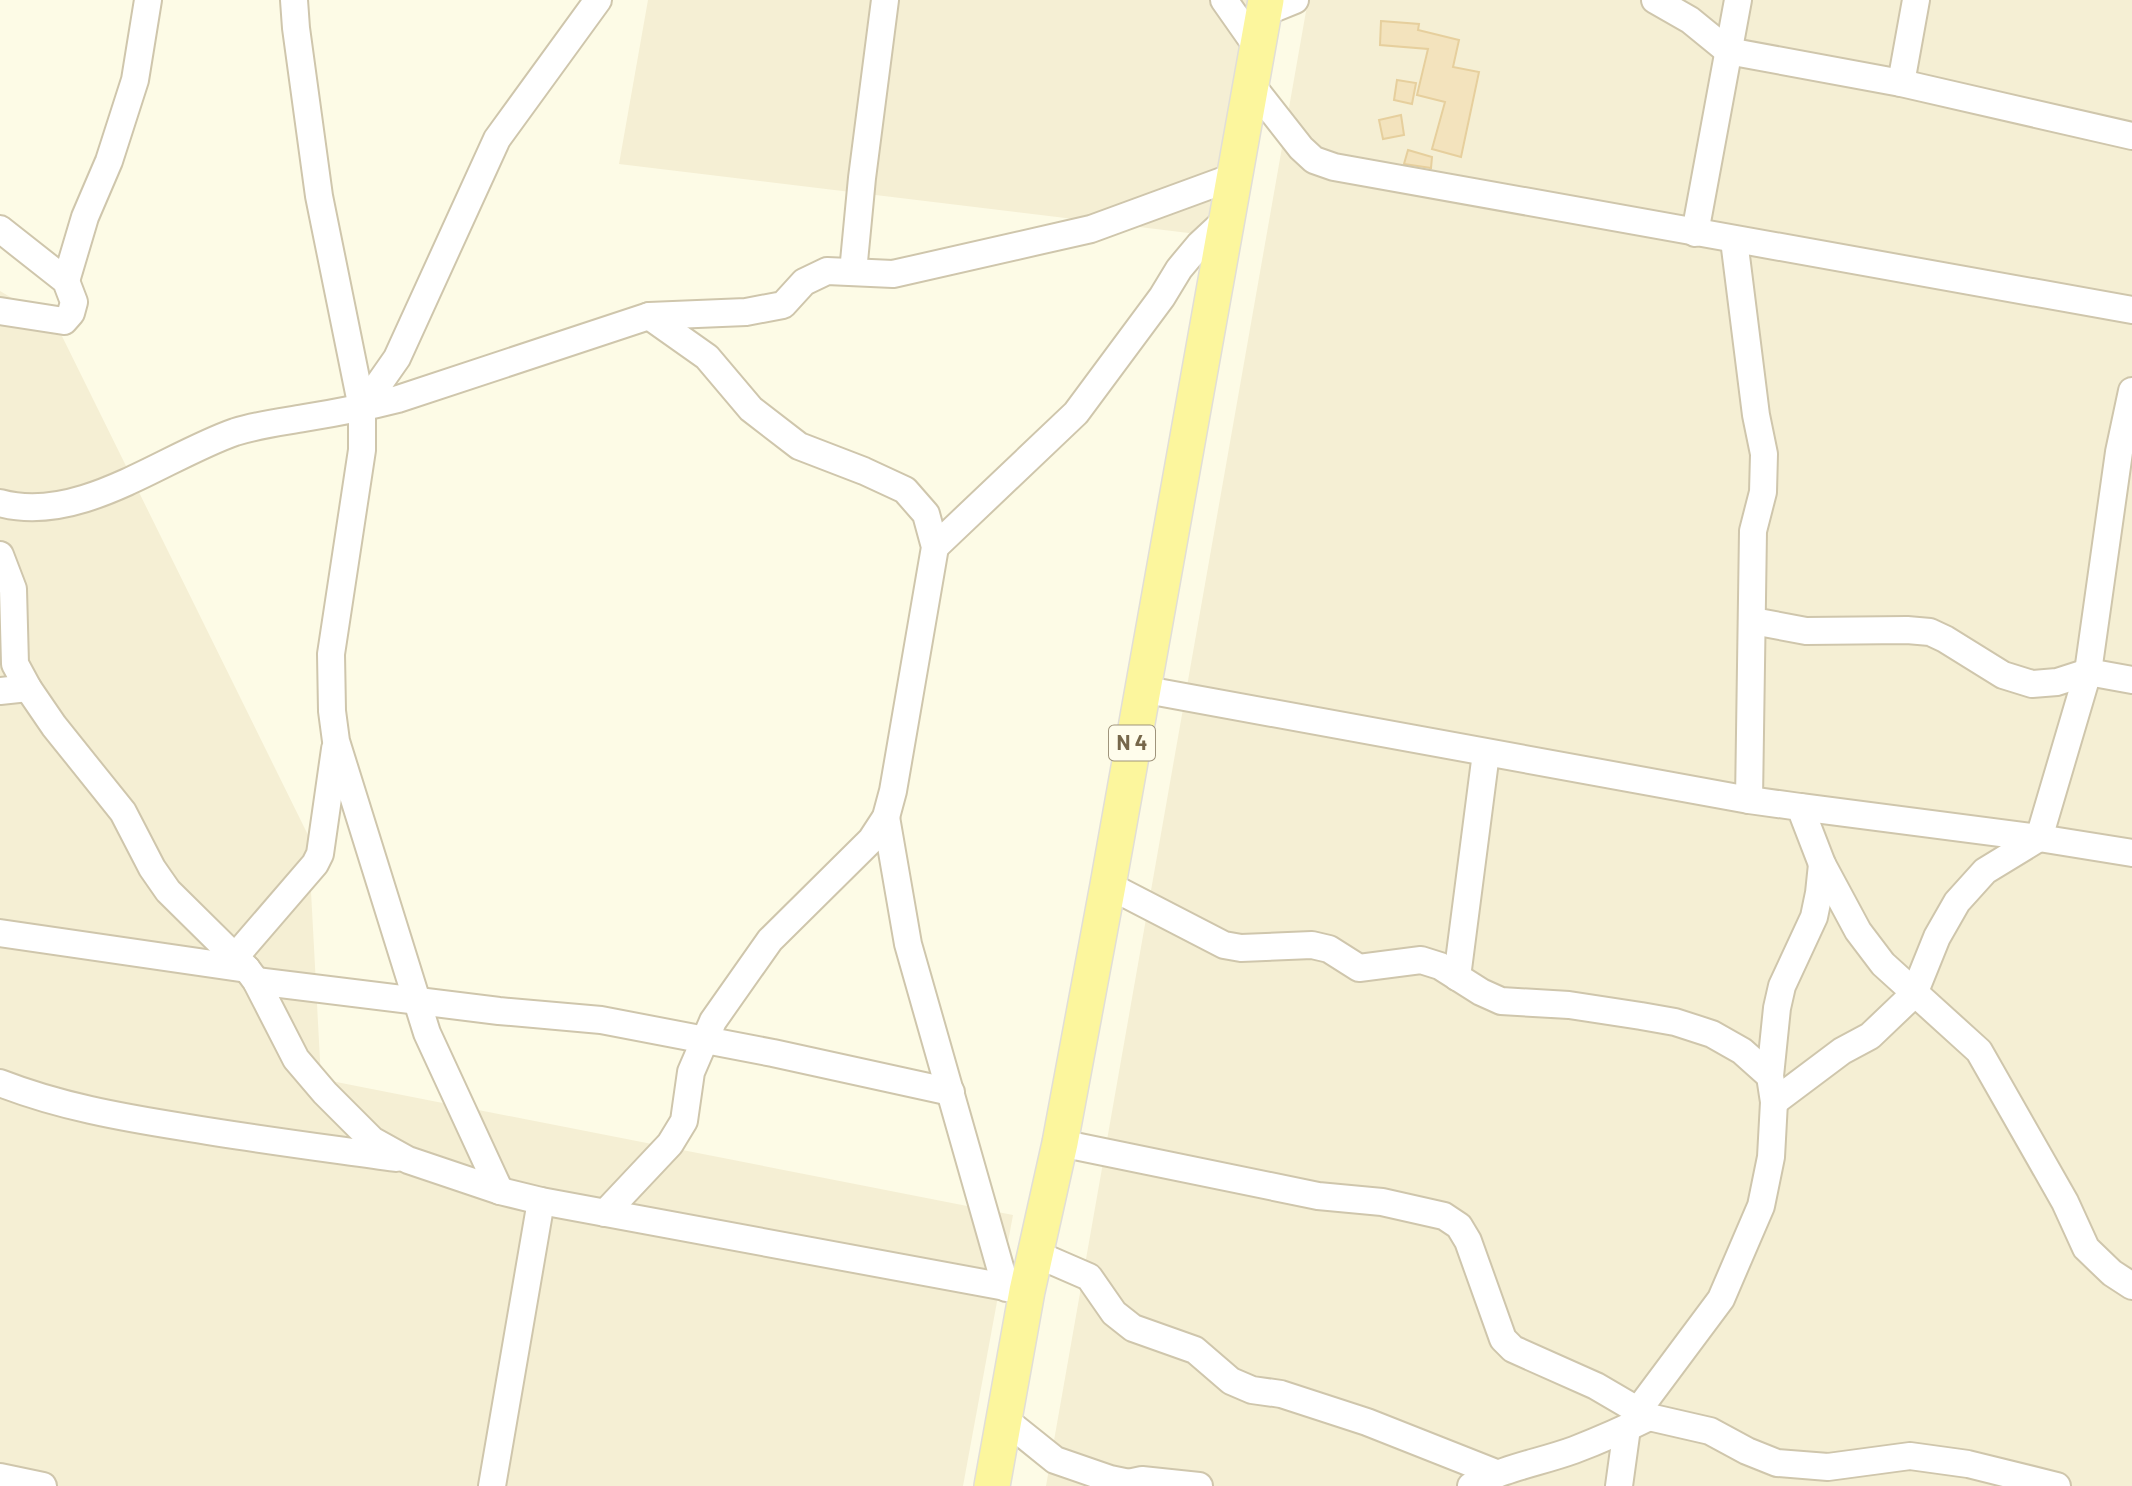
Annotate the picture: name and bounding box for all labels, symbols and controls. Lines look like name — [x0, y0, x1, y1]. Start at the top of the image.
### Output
road number: N 4 — [1109, 726, 1155, 760]

